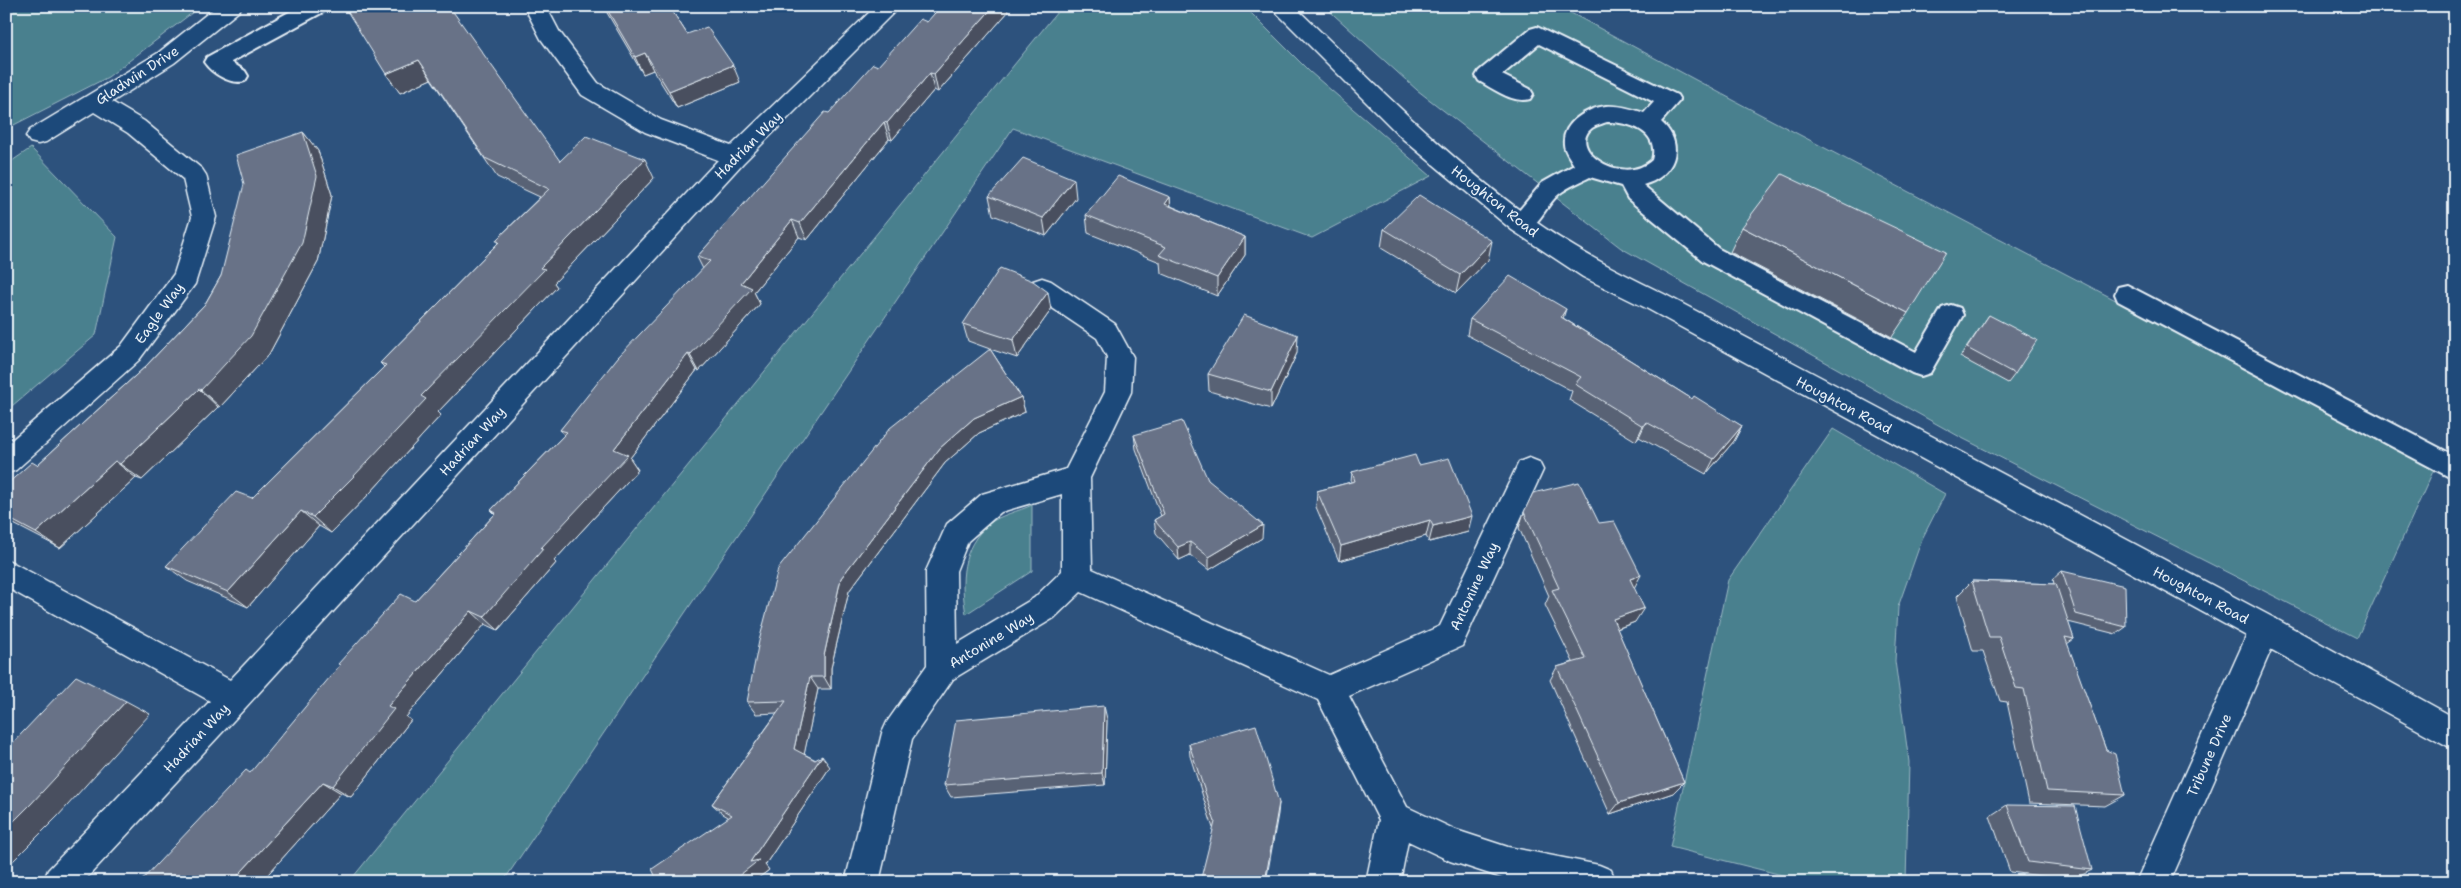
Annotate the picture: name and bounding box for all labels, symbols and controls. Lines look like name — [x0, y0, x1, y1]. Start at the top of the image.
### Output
street label: Gladwin Drive — [92, 41, 182, 109]
street label: Hadrian Way — [710, 107, 786, 183]
street label: Houghton Road — [1448, 161, 1543, 241]
street label: Eagle Way — [131, 279, 187, 347]
street label: Houghton Road — [1793, 372, 1895, 438]
street label: Hadrian Way — [435, 402, 509, 480]
street label: Antonine Way — [1446, 539, 1502, 633]
street label: Houghton Road — [2150, 562, 2252, 628]
street label: Antonine Way — [945, 608, 1037, 672]
street label: Hadrian Way — [159, 699, 233, 777]
street label: Tribune Drive — [2183, 711, 2235, 799]

